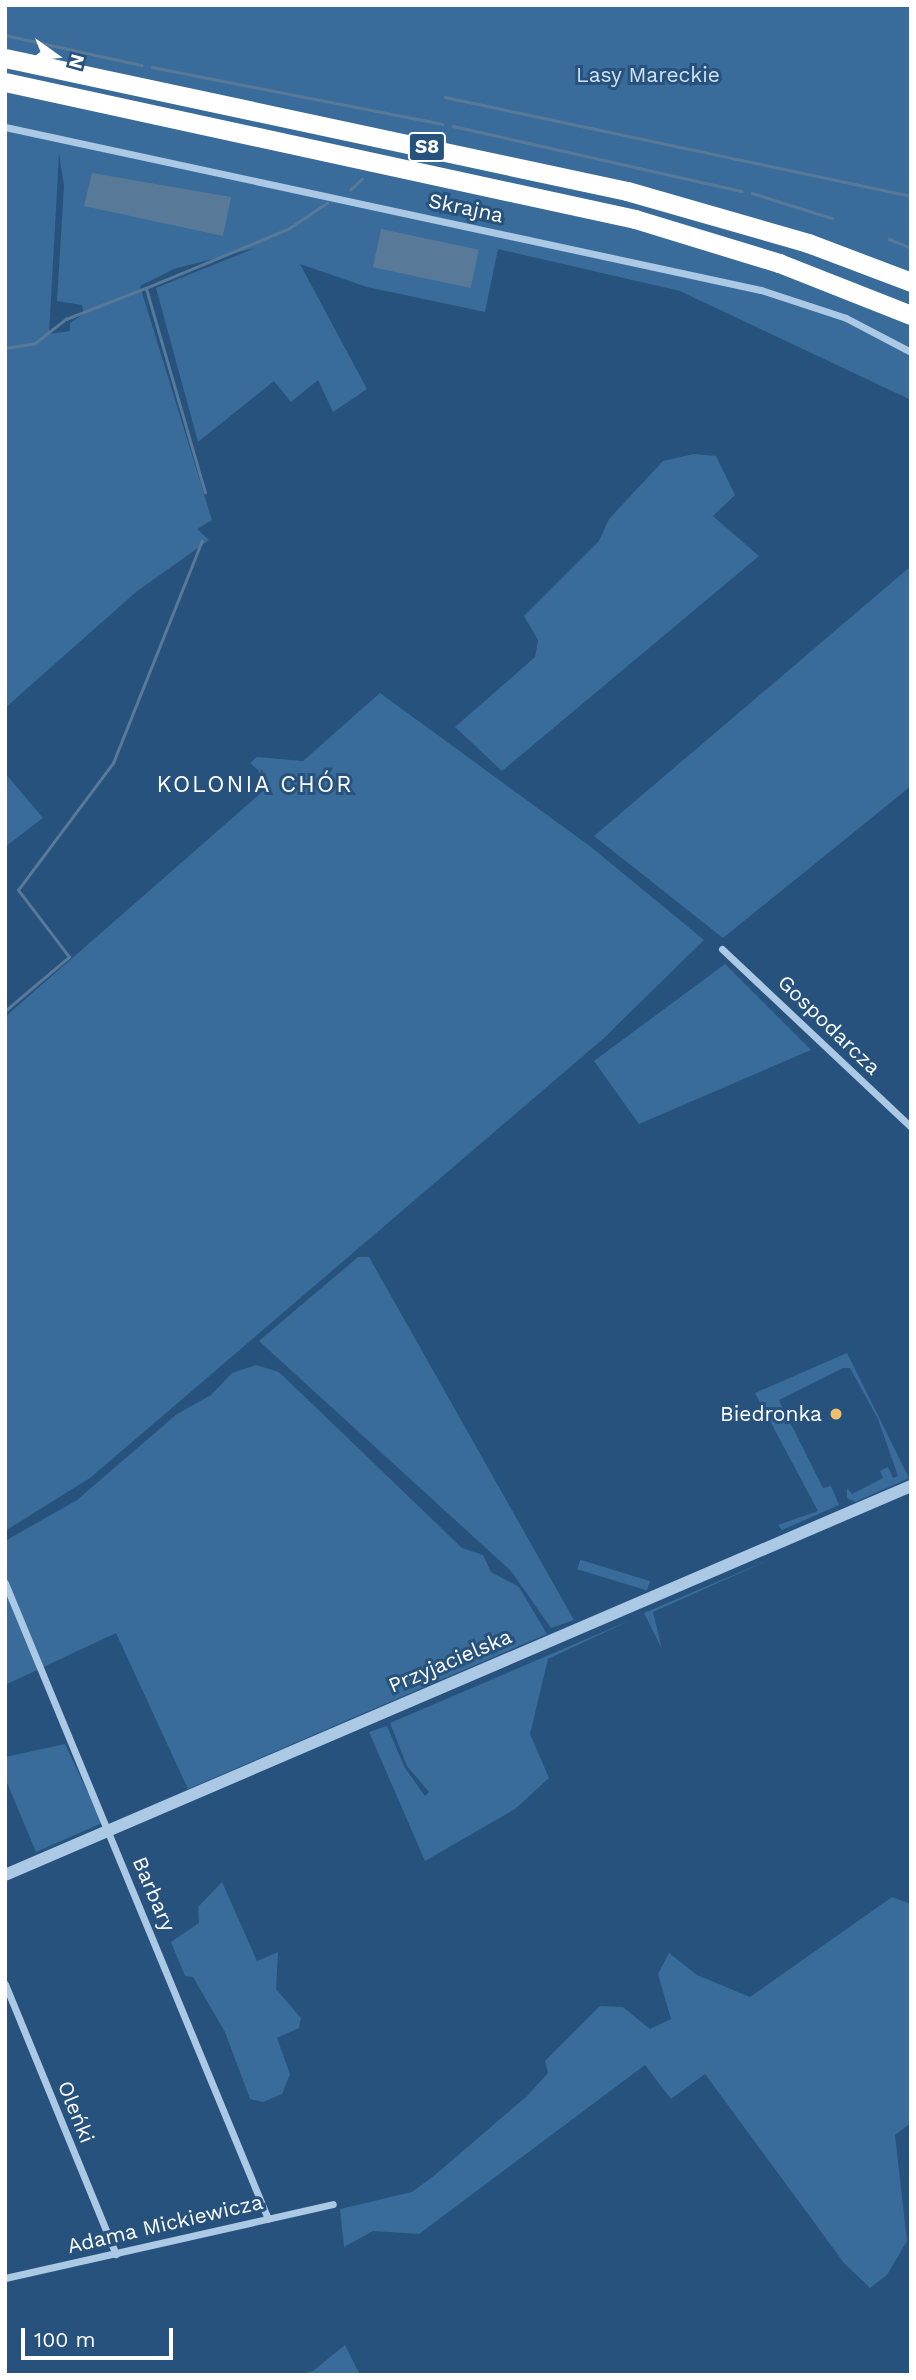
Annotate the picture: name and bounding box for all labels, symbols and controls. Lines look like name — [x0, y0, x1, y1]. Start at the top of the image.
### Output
north arrow — [21, 21, 91, 91]
text: N — [64, 52, 90, 71]
park label: Lasy Mareckie — [576, 62, 720, 88]
road number: S8 — [408, 132, 446, 162]
street label: Skrajna — [426, 188, 506, 228]
district label: KOLONIA CHÓR — [158, 771, 352, 799]
street label: Gospodarcza — [772, 970, 886, 1080]
place label: Biedronka — [720, 1401, 822, 1427]
marker: Biedronka — [828, 1406, 844, 1422]
street label: Przyjacielska — [385, 1624, 515, 1698]
street label: Barbary — [127, 1853, 181, 1935]
street label: Oleńki — [52, 2077, 100, 2147]
street label: Adama Mickiewicza — [65, 2189, 265, 2259]
scale bar — [24, 2314, 177, 2358]
text: 100 m — [34, 2327, 96, 2352]

